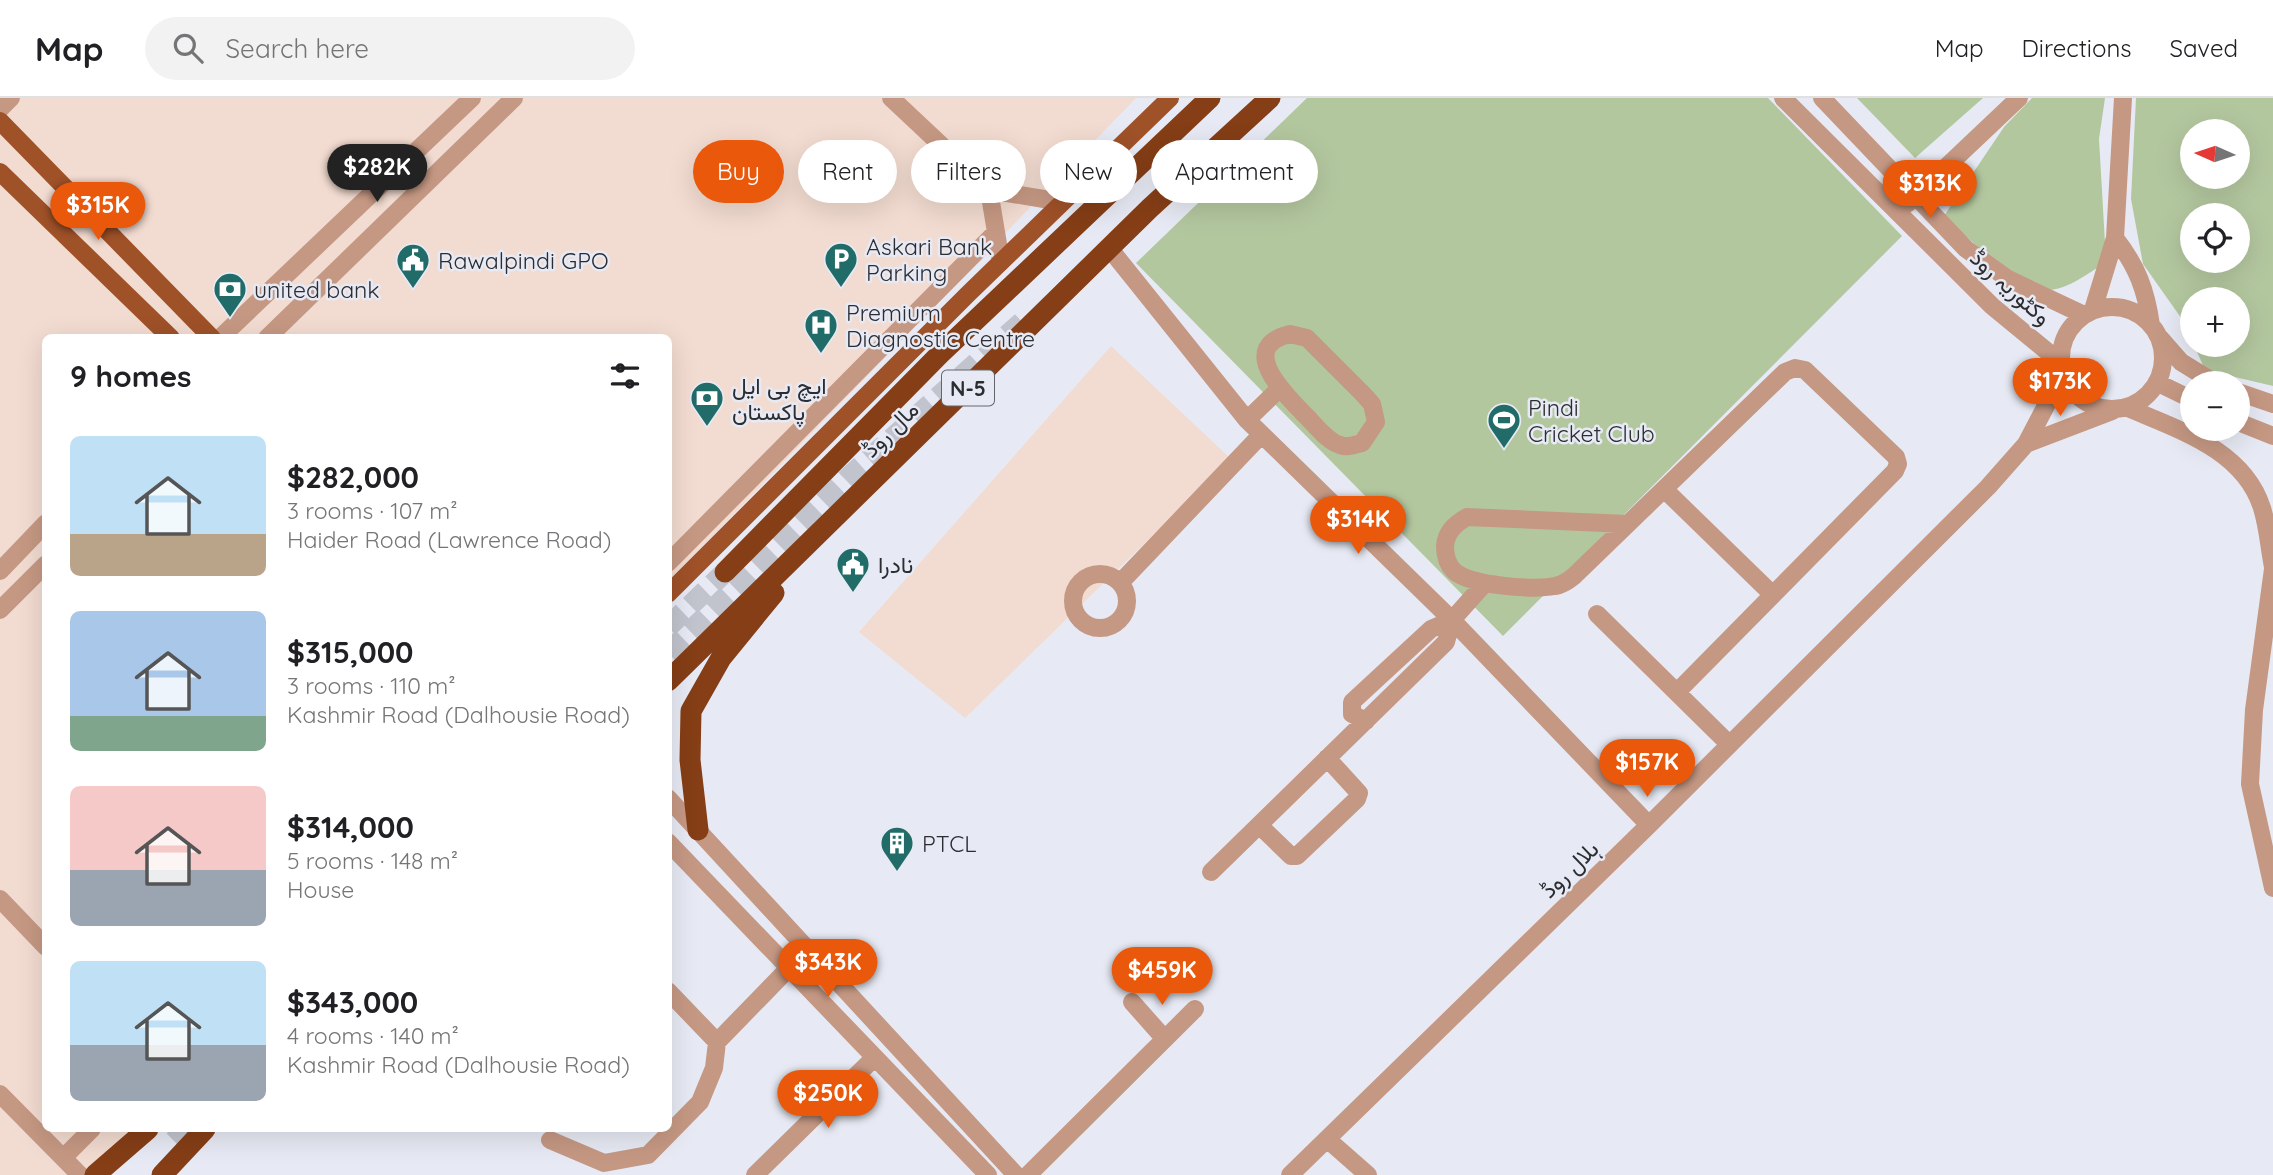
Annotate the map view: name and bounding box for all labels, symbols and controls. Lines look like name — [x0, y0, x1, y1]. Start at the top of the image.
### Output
search box — [145, 17, 635, 80]
text: Map — [35, 28, 103, 69]
icon: search — [169, 29, 207, 67]
text: Search here — [225, 32, 369, 65]
text: Map — [1935, 33, 1984, 63]
text: Directions — [2022, 33, 2132, 63]
text: Saved — [2170, 33, 2238, 63]
north arrow — [2180, 119, 2250, 189]
map controls — [2180, 119, 2250, 441]
chip: Buy — [693, 140, 784, 203]
chip: Rent — [798, 140, 897, 203]
chip: Filters — [911, 140, 1026, 203]
chip: New — [1040, 140, 1137, 203]
chip: Apartment — [1151, 140, 1318, 203]
pin: $282K — [328, 144, 426, 204]
text: $282K — [343, 152, 411, 181]
pin: $313K — [1881, 160, 1979, 220]
text: $313K — [1899, 168, 1961, 197]
pin: $315K — [49, 183, 147, 242]
text: $315K — [66, 190, 130, 219]
button: locate — [2180, 203, 2250, 273]
place label: Askari Bank Parking — [866, 232, 992, 287]
parking icon: Askari Bank Parking — [822, 240, 860, 289]
public building icon: Rawalpindi GPO — [394, 241, 432, 290]
street label: وکٹوریہ روڈ — [1964, 243, 2058, 332]
place label: Rawalpindi GPO — [438, 246, 609, 275]
bank icon: united bank — [211, 270, 249, 319]
place label: united bank — [254, 275, 380, 304]
button: + — [2180, 287, 2250, 357]
place label: Premium Diagnostic Centre — [846, 298, 1035, 353]
hospital icon: Premium Diagnostic Centre — [802, 306, 840, 355]
text: 9 homes — [70, 357, 192, 395]
icon: filters — [606, 357, 644, 395]
pin: $173K — [2011, 358, 2109, 418]
text: $173K — [2029, 366, 2091, 395]
road number: N-5 — [942, 370, 994, 406]
place label: ایچ بی ایل پاکستان — [732, 371, 827, 428]
button: − — [2180, 371, 2250, 441]
bank icon: ایچ بی ایل پاکستان — [688, 379, 726, 428]
place label: Pindi Cricket Club — [1528, 393, 1655, 448]
street label: مال روڈ — [856, 395, 925, 464]
sports icon: Pindi Cricket Club — [1485, 401, 1523, 450]
text: $282,000 — [287, 458, 419, 496]
icon: home — [126, 464, 210, 548]
text: 3 rooms · 107 m² — [287, 496, 458, 525]
pin: $314K — [1309, 496, 1407, 556]
text: $314K — [1326, 504, 1390, 533]
text: Haider Road (Lawrence Road) — [287, 525, 611, 554]
public building icon: نادرا — [834, 545, 872, 594]
place label: نادرا — [878, 550, 913, 580]
text: $315,000 — [287, 633, 413, 671]
icon: home — [126, 639, 210, 723]
text: 3 rooms · 110 m² — [287, 671, 456, 700]
text: Kashmir Road (Dalhousie Road) — [287, 700, 630, 729]
pin: $157K — [1598, 740, 1696, 799]
text: $157K — [1615, 747, 1679, 776]
text: $314,000 — [287, 808, 414, 846]
icon: home — [126, 814, 210, 898]
building icon: PTCL — [878, 824, 916, 873]
place label: PTCL — [922, 829, 976, 858]
street label: ہلال روڈ — [1534, 834, 1605, 905]
text: 5 rooms · 148 m² — [287, 846, 458, 875]
text: House — [287, 875, 354, 904]
pin: $343K — [779, 940, 877, 999]
text: $343K — [794, 947, 862, 976]
pin: $459K — [1113, 948, 1211, 1007]
text: $459K — [1128, 955, 1196, 984]
text: $343,000 — [287, 983, 418, 1021]
icon: home — [126, 989, 210, 1073]
text: 4 rooms · 140 m² — [287, 1021, 459, 1050]
text: Kashmir Road (Dalhousie Road) — [287, 1050, 630, 1079]
pin: $250K — [779, 1070, 877, 1130]
text: $250K — [793, 1078, 863, 1107]

